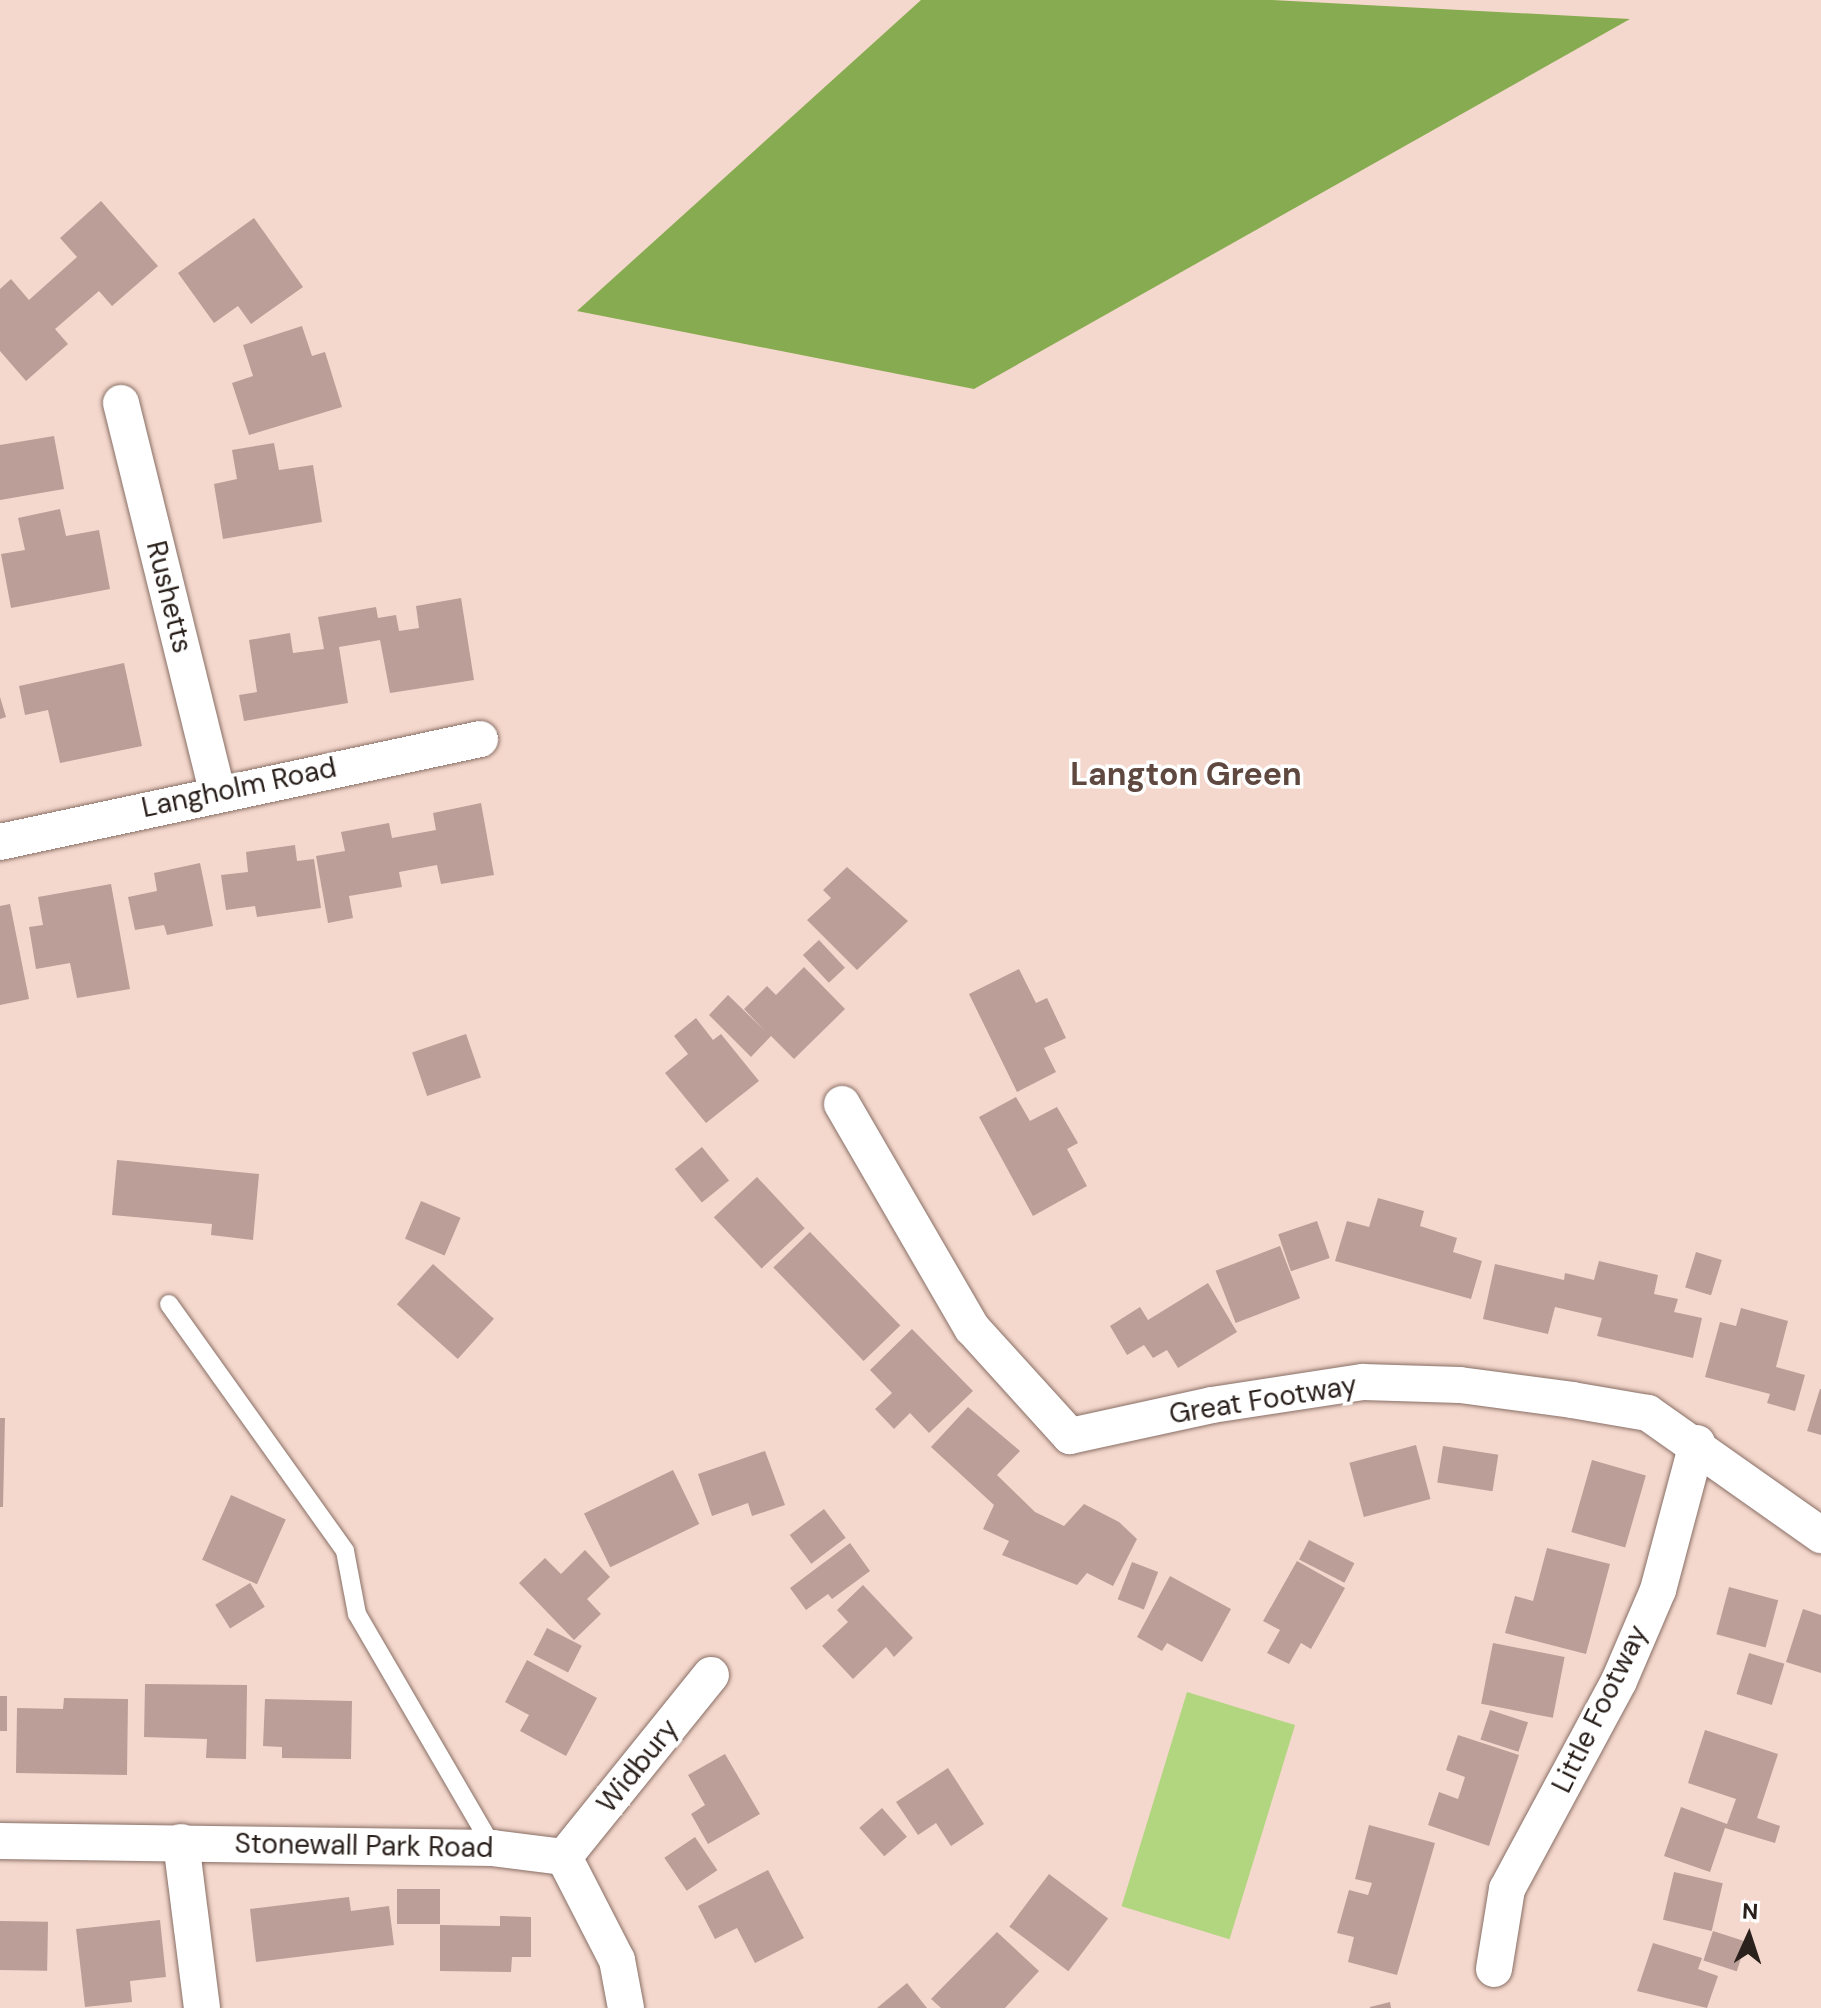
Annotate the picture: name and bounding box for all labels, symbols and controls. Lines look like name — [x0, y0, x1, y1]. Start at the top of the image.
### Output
street label: Rushetts — [139, 537, 199, 657]
street label: Langholm Road — [139, 751, 339, 825]
district label: Langton Green — [1070, 755, 1302, 793]
street label: Great Footway — [1167, 1369, 1359, 1431]
street label: Little Footway — [1545, 1620, 1655, 1798]
street label: Widbury — [590, 1712, 686, 1820]
street label: Stonewall Park Road — [234, 1827, 494, 1865]
north arrow — [1709, 1896, 1789, 1976]
text: N — [1742, 1897, 1759, 1926]

